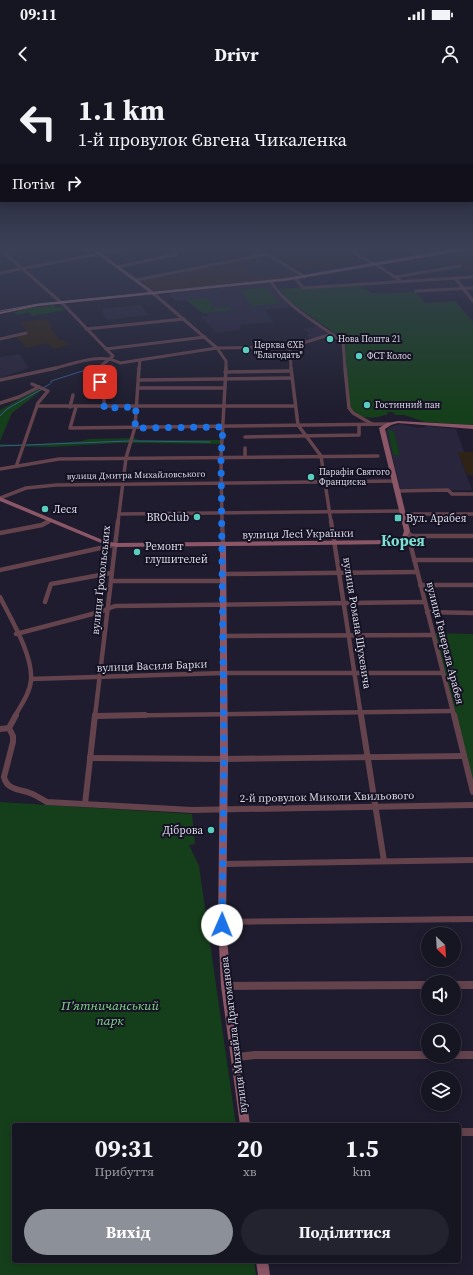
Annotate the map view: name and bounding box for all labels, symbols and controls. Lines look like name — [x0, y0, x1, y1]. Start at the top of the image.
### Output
text: 09:11 — [20, 4, 57, 25]
text: Drivr — [214, 42, 259, 67]
icon: back — [12, 43, 34, 65]
icon: person — [439, 43, 461, 65]
text: 1.1 km — [78, 91, 165, 129]
icon: left — [12, 96, 64, 148]
text: 1-й провулок Євгена Чикаленка — [78, 127, 347, 152]
icon: right — [63, 172, 85, 194]
text: Потім — [12, 173, 55, 194]
place label: Нова Пошта 21 — [338, 333, 401, 345]
marker: Нова Пошта 21 — [325, 334, 335, 344]
place label: Церква ЄХБ "Благодать" — [254, 339, 304, 361]
marker: Церква ЄХБ "Благодать" — [241, 345, 251, 355]
place label: ФСТ Колос — [367, 350, 412, 362]
marker: ФСТ Колос — [354, 351, 364, 361]
pin — [83, 365, 117, 399]
icon: arrive — [89, 371, 111, 393]
place label: Гостинний пан — [375, 399, 441, 411]
marker: Гостинний пан — [362, 400, 372, 410]
place label: Парафія Святого Франциска — [319, 466, 390, 488]
street label: вулиця Дмитра Михайловського — [67, 468, 205, 482]
marker: Парафія Святого Франциска — [306, 472, 316, 482]
place label: Леся — [53, 502, 77, 517]
marker: Леся — [40, 504, 50, 514]
place label: BROclub — [146, 510, 189, 525]
place label: Вул. Арабея — [406, 511, 467, 526]
marker: BROclub — [192, 512, 202, 522]
marker: Вул. Арабея — [393, 513, 403, 523]
street label: вулиця Ґрохольських — [88, 524, 114, 635]
street label: вулиця Лесі Українки — [242, 526, 354, 542]
district label: Корея — [381, 530, 425, 551]
place label: Ремонт глушителей — [145, 539, 208, 567]
marker: Ремонт глушителей — [132, 547, 142, 557]
street label: вулиця Романа Шухевича — [339, 556, 375, 690]
street label: вулиця Генерала Арабея — [423, 580, 468, 706]
street label: вулиця Василя Барки — [96, 657, 208, 675]
street label: 2-й провулок Миколи Хвильового — [240, 788, 414, 806]
place label: Діброва — [162, 823, 203, 838]
marker: Діброва — [206, 825, 216, 835]
position arrow — [201, 904, 243, 946]
north arrow — [421, 927, 461, 967]
map controls — [421, 927, 461, 1111]
street label: вулиця Михайла Драгоманова — [217, 956, 251, 1114]
button: sound — [421, 975, 461, 1015]
park label: П'ятничанський парк — [60, 997, 159, 1029]
button: search — [421, 1023, 461, 1063]
button: layers — [421, 1071, 461, 1111]
text: 09:31 — [95, 1132, 154, 1165]
text: 20 — [237, 1132, 263, 1165]
text: 1.5 — [345, 1132, 379, 1165]
text: Прибуття — [95, 1163, 154, 1180]
text: хв — [243, 1163, 257, 1180]
text: km — [352, 1163, 371, 1180]
button: Вихід — [24, 1209, 233, 1255]
button: Поділитися — [241, 1209, 449, 1255]

